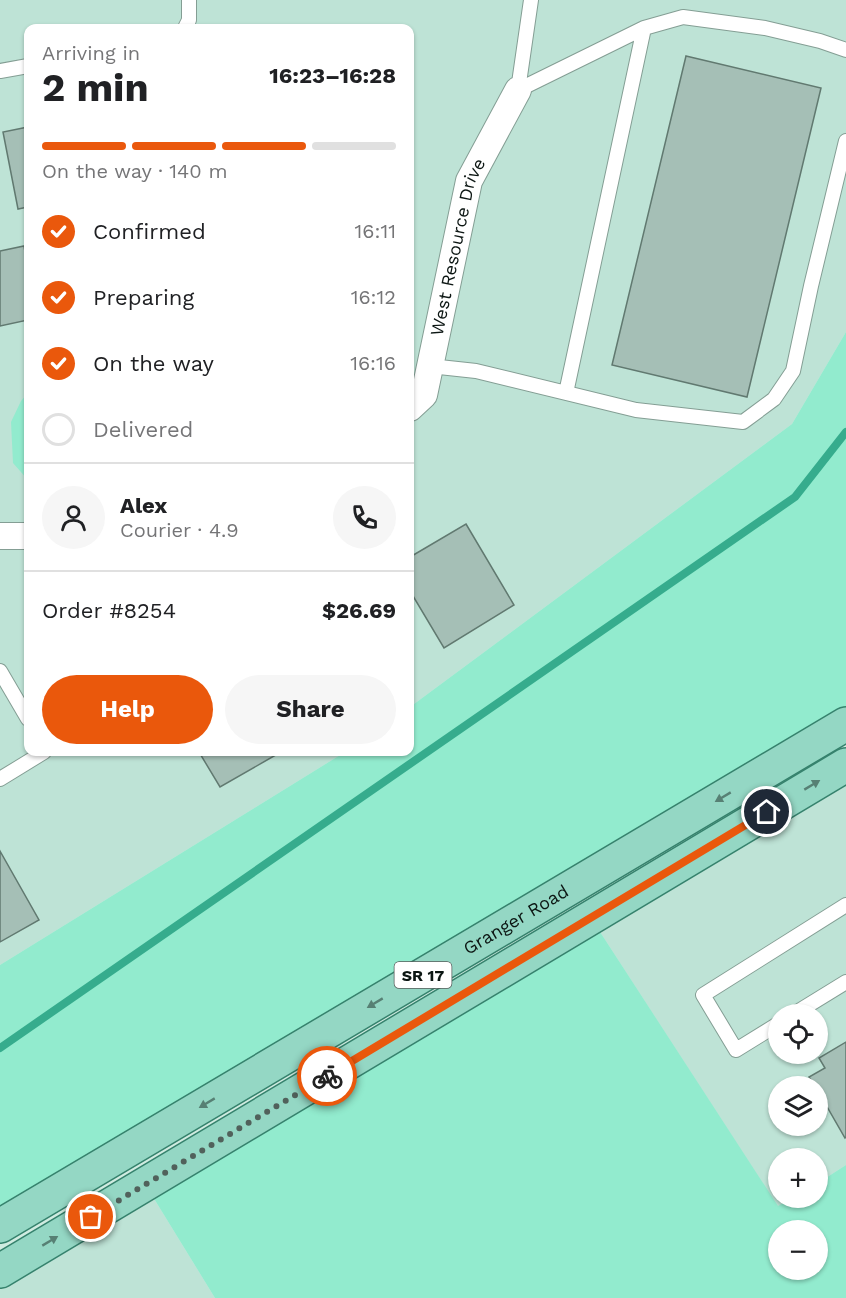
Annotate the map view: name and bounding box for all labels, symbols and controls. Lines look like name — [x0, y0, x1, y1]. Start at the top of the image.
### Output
text: Arriving in — [42, 41, 140, 65]
text: 16:23–16:28 — [269, 63, 396, 88]
text: 2 min — [42, 65, 149, 110]
street label: West Resource Drive — [426, 154, 489, 338]
text: On the way · 140 m — [42, 159, 228, 183]
icon: check — [42, 215, 75, 248]
text: Confirmed — [93, 219, 206, 244]
text: 16:11 — [355, 219, 396, 243]
icon: check — [42, 281, 75, 314]
text: Preparing — [93, 285, 194, 310]
text: 16:12 — [351, 285, 396, 309]
icon: check — [42, 347, 75, 380]
text: On the way — [93, 351, 214, 376]
text: 16:16 — [350, 351, 396, 375]
text: Delivered — [93, 417, 193, 442]
button: person — [42, 486, 105, 549]
button: phone — [333, 486, 396, 549]
text: Alex — [120, 493, 167, 518]
text: Courier · 4.9 — [120, 518, 239, 542]
text: Order #8254 — [42, 598, 176, 623]
text: $26.69 — [322, 598, 396, 623]
button: Help — [42, 675, 213, 744]
button: Share — [225, 675, 396, 744]
one-way arrow — [804, 781, 821, 791]
pin — [741, 786, 792, 837]
one-way arrow — [714, 792, 731, 802]
icon: home — [750, 795, 783, 828]
street label: Granger Road — [459, 880, 572, 959]
road number: SR 17 — [394, 962, 452, 988]
one-way arrow — [367, 998, 383, 1009]
map controls — [768, 1004, 828, 1280]
button: locate — [768, 1004, 828, 1064]
courier — [297, 1046, 357, 1106]
icon: bike — [311, 1060, 344, 1093]
button: layers — [768, 1076, 828, 1136]
one-way arrow — [199, 1097, 215, 1108]
button: + — [768, 1148, 828, 1208]
pin — [65, 1191, 116, 1242]
icon: bag — [74, 1200, 107, 1233]
button: − — [768, 1220, 828, 1280]
one-way arrow — [42, 1236, 59, 1246]

